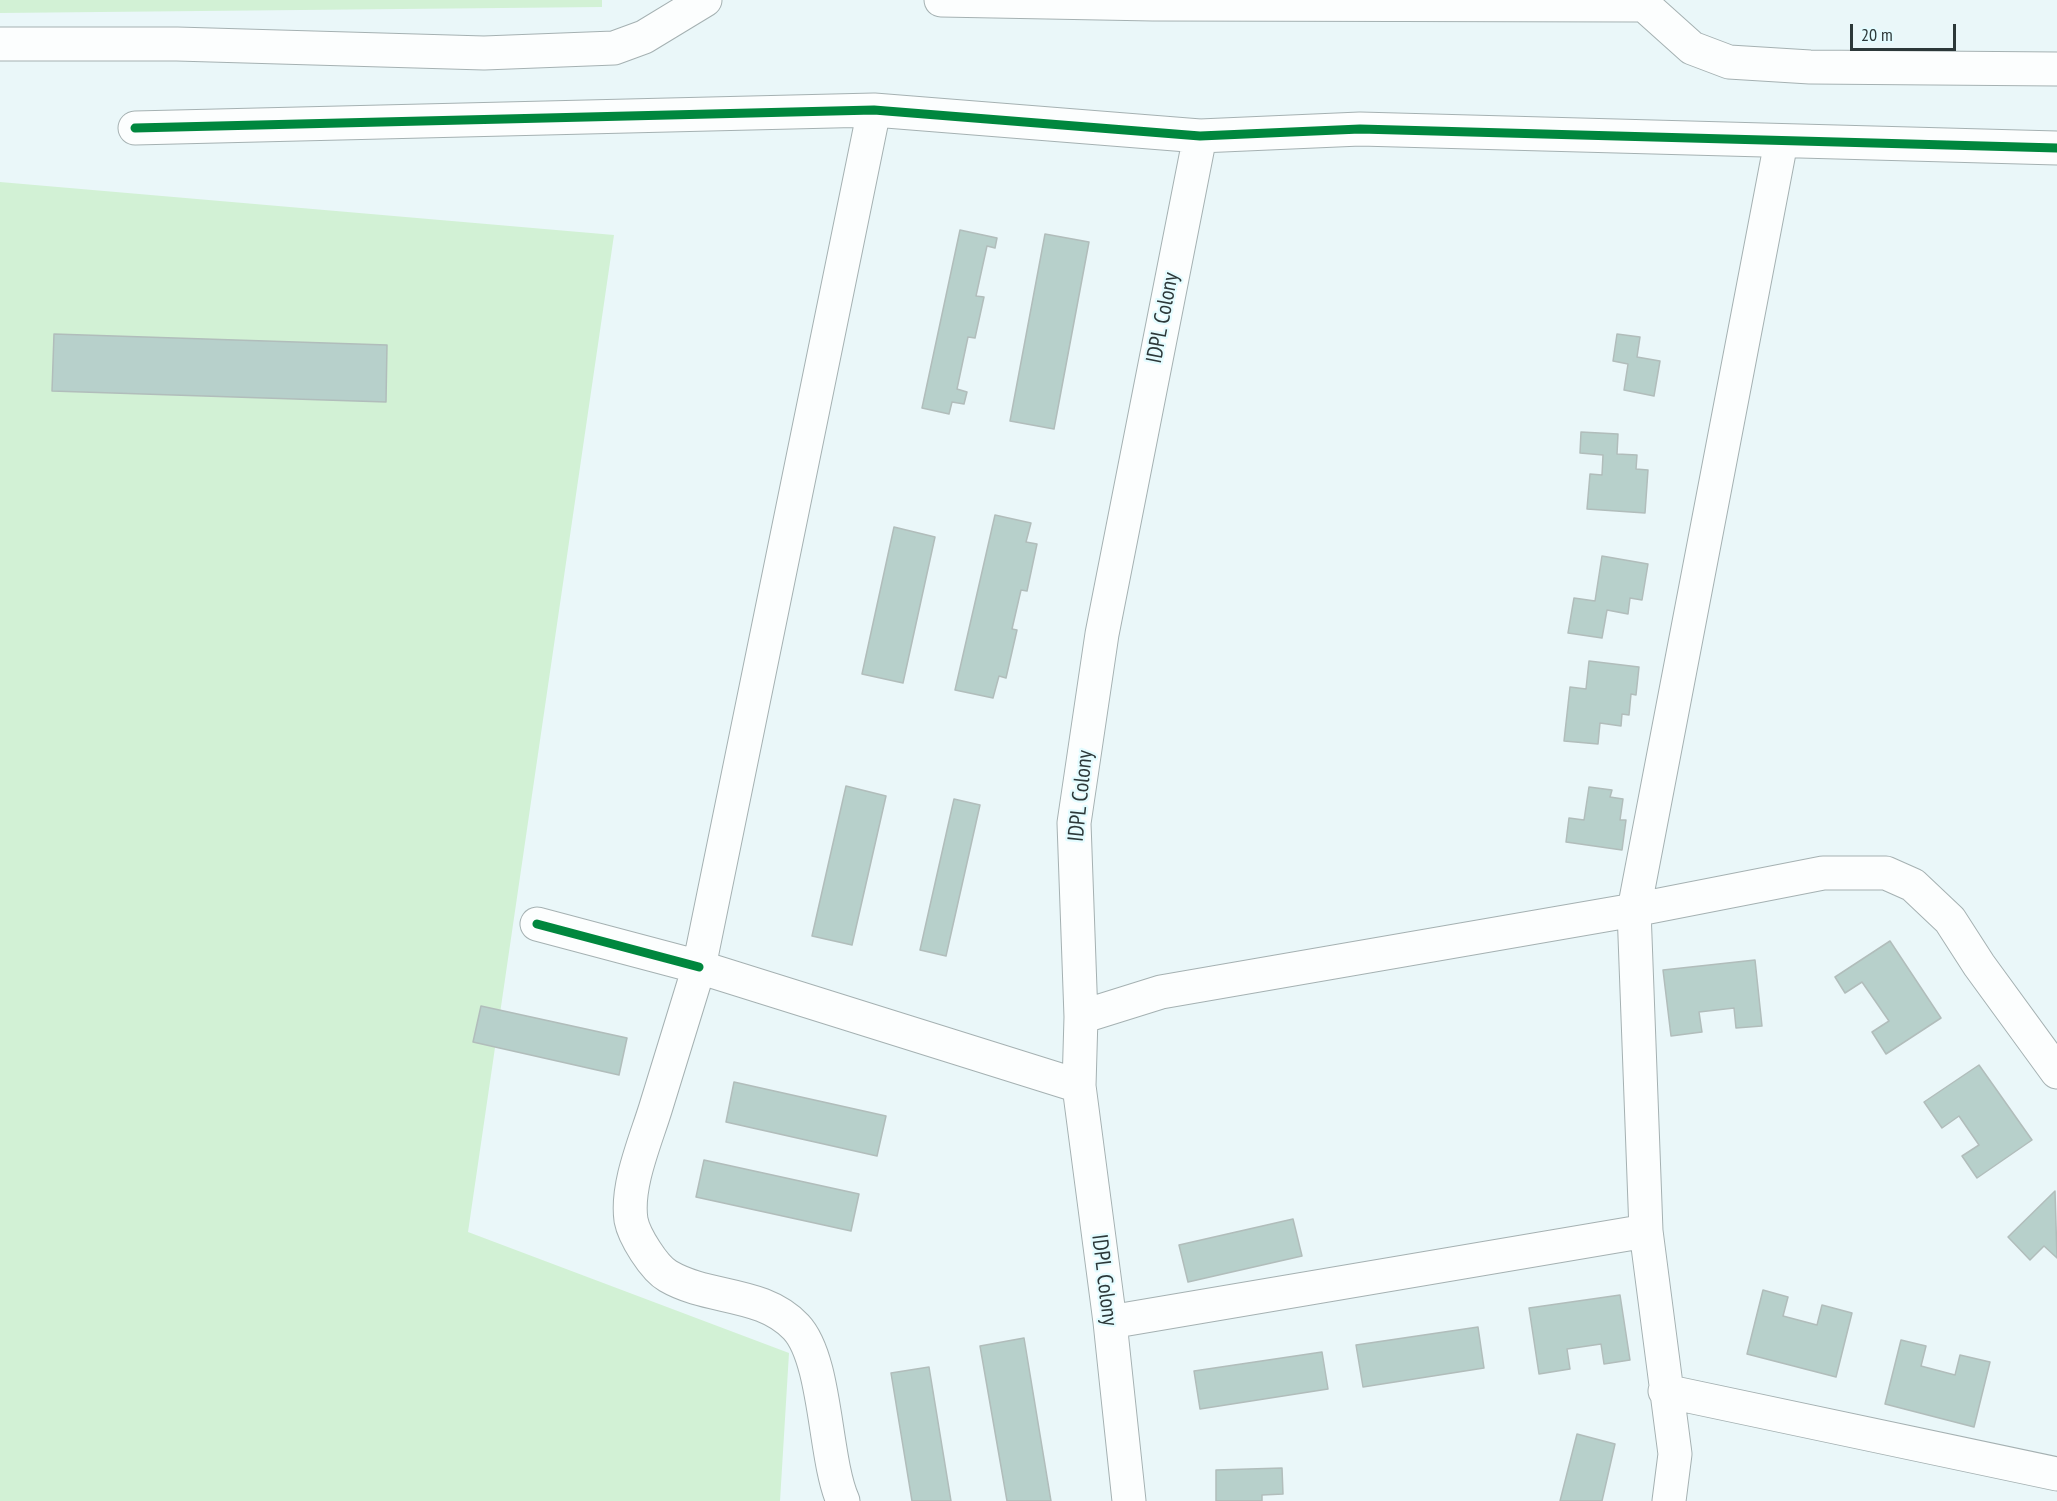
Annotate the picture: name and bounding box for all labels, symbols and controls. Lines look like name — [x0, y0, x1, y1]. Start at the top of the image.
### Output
scale bar — [1853, 12, 1960, 50]
text: 20 m — [1861, 23, 1893, 46]
street label: IDPL Colony — [1141, 270, 1185, 366]
street label: IDPL Colony — [1063, 749, 1099, 843]
street label: IDPL Colony — [1085, 1233, 1123, 1327]

